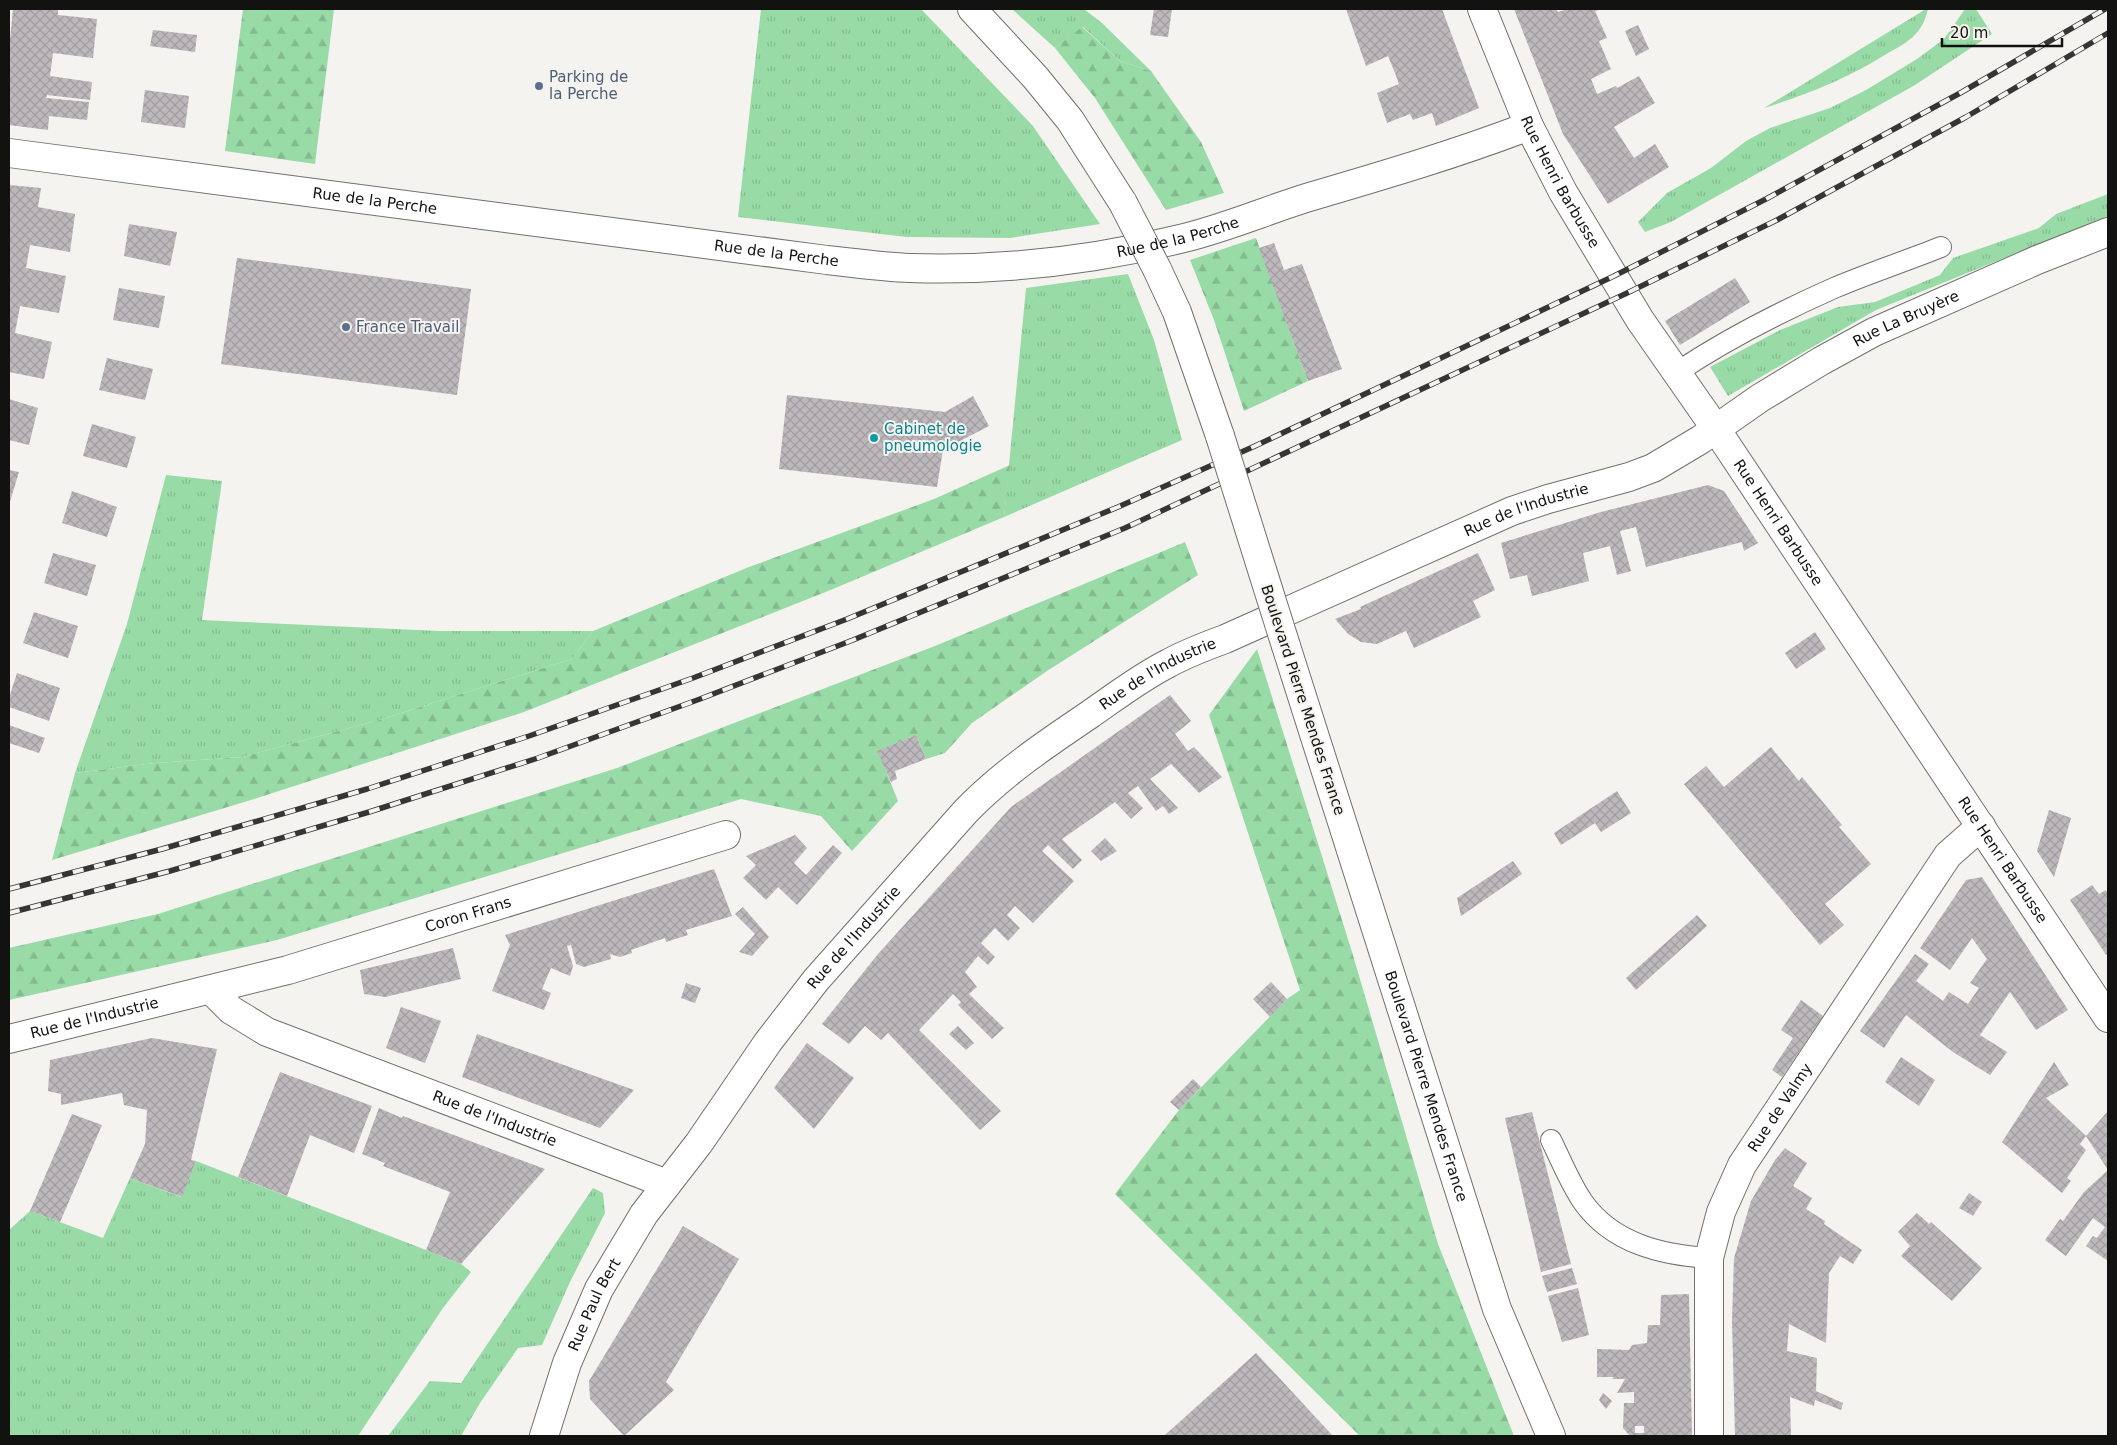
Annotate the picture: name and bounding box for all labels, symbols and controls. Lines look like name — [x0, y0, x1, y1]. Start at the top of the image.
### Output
scale bar — [1942, 15, 2062, 47]
text: 20 m — [1950, 24, 1988, 42]
place label: Parking de la Perche — [549, 68, 628, 103]
marker: Parking de la Perche — [533, 80, 545, 92]
street label: Rue Henri Barbusse — [1517, 113, 1604, 251]
street label: Rue de la Perche — [311, 184, 438, 218]
street label: Rue de la Perche — [1115, 213, 1241, 261]
street label: Rue de la Perche — [713, 236, 840, 270]
street label: Rue La Bruyère — [1850, 287, 1962, 351]
place label: France Travail — [356, 318, 459, 336]
marker: France Travail — [340, 321, 352, 333]
place label: Cabinet de pneumologie — [884, 420, 982, 455]
marker: Cabinet de pneumologie — [868, 432, 880, 444]
street label: Rue Henri Barbusse — [1730, 456, 1827, 589]
street label: Rue de l'Industrie — [1461, 479, 1590, 540]
street label: Boulevard Pierre Mendes France — [1257, 582, 1349, 818]
street label: Rue de l'Industrie — [1096, 634, 1219, 714]
street label: Rue Henri Barbusse — [1954, 793, 2051, 926]
street label: Rue de l'Industrie — [803, 882, 904, 993]
street label: Coron Frans — [423, 893, 514, 936]
street label: Boulevard Pierre Mendes France — [1381, 968, 1471, 1204]
street label: Rue de l'Industrie — [28, 993, 160, 1042]
street label: Rue de Valmy — [1744, 1060, 1816, 1155]
street label: Rue de l'Industrie — [430, 1087, 559, 1150]
street label: Rue Paul Bert — [564, 1255, 624, 1354]

